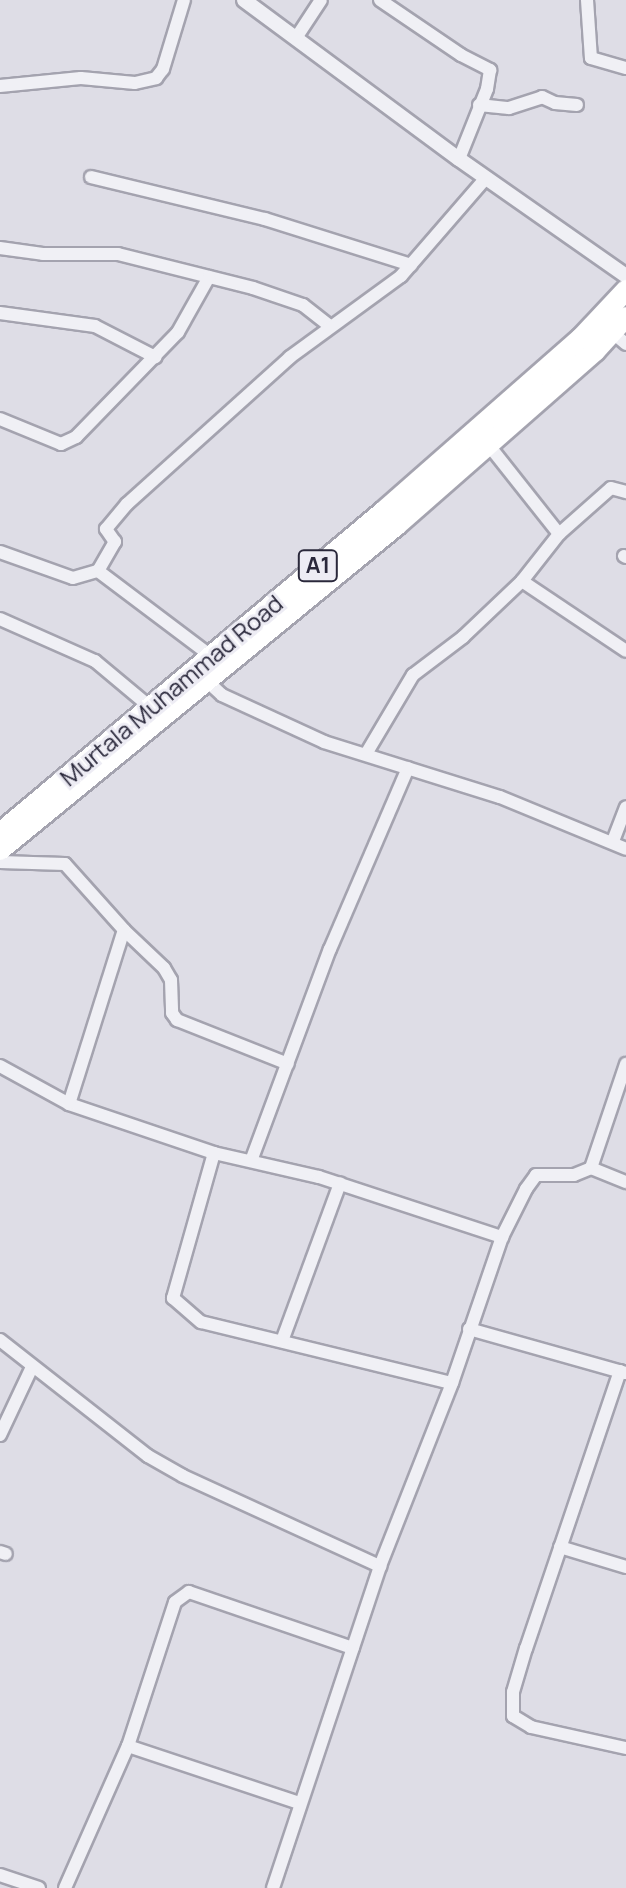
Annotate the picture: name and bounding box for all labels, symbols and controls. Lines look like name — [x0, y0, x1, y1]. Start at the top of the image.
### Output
road number: A1 — [296, 548, 340, 584]
street label: Murtala Muhammad Road — [54, 588, 288, 792]

